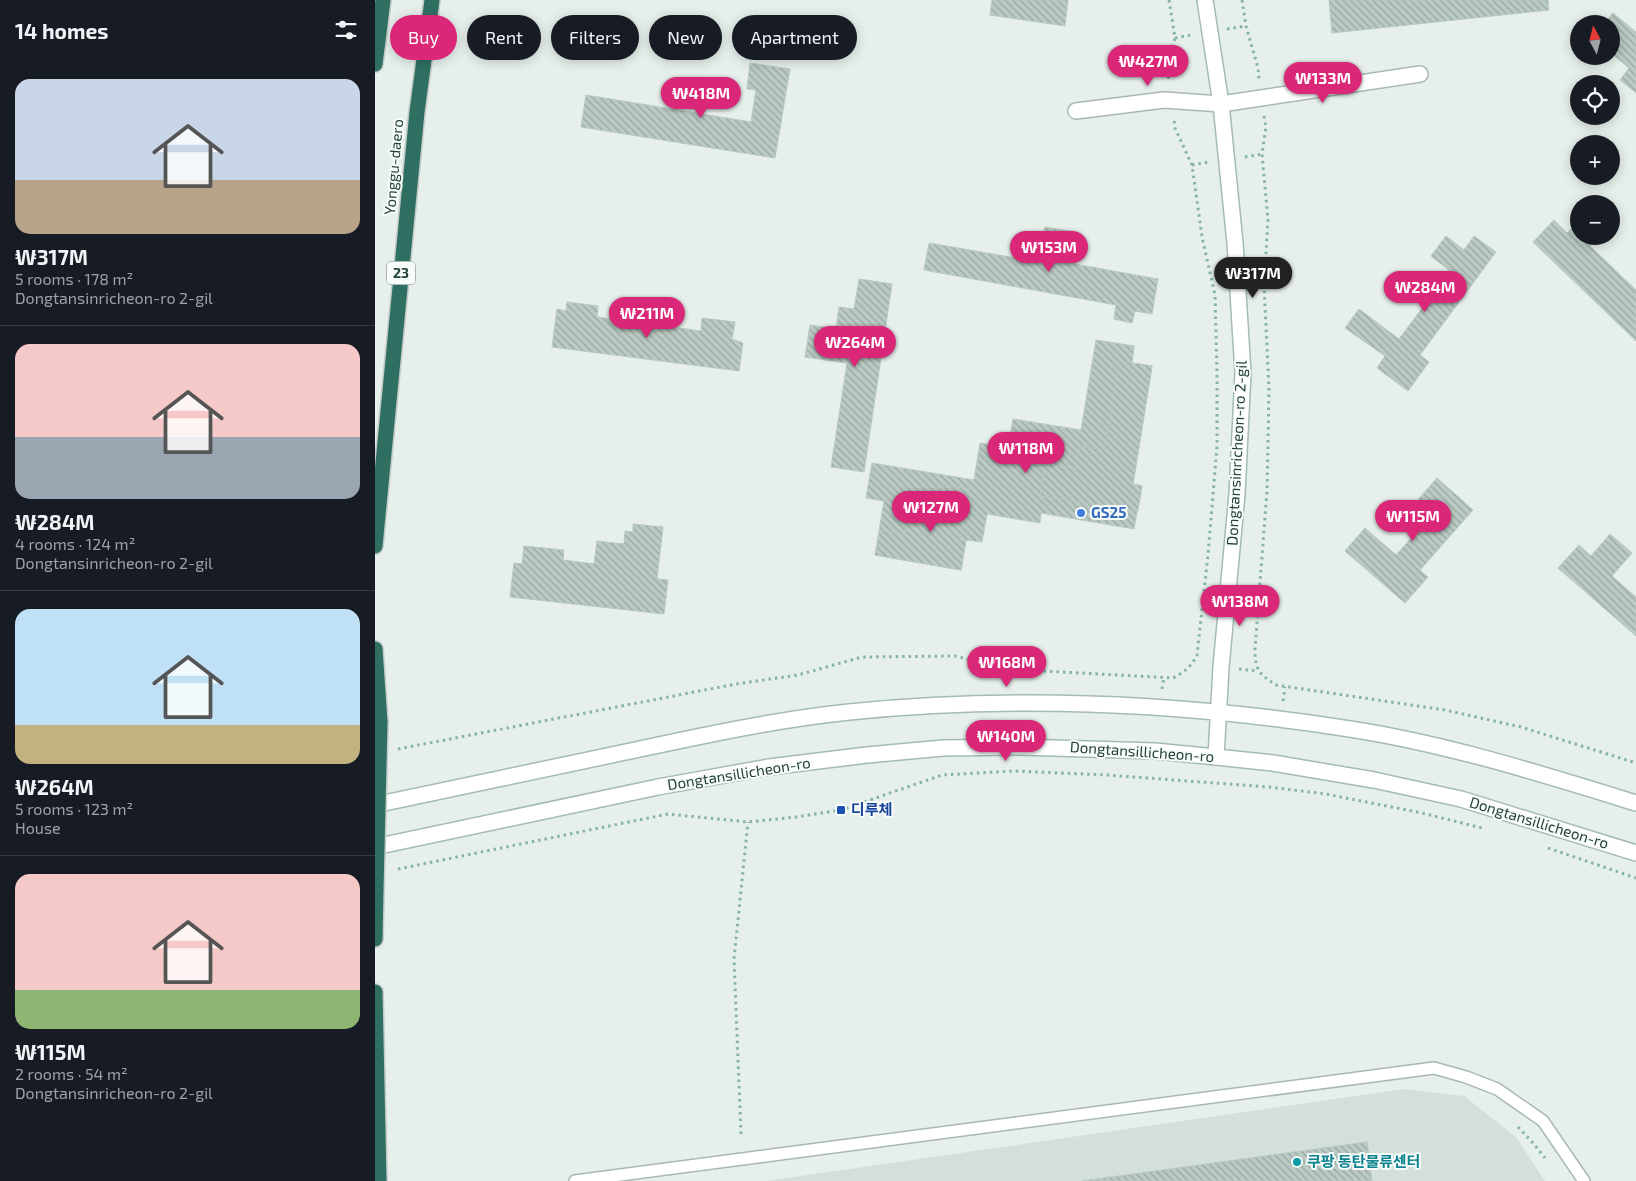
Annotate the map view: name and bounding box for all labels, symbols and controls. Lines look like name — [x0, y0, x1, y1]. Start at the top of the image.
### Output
chip: Buy — [390, 15, 457, 60]
chip: Rent — [467, 15, 541, 60]
chip: Filters — [551, 15, 639, 60]
chip: New — [649, 15, 722, 60]
chip: Apartment — [732, 15, 857, 60]
north arrow — [1570, 15, 1620, 65]
map controls — [1570, 15, 1620, 245]
icon: filters — [332, 16, 360, 44]
text: 14 homes — [15, 18, 109, 43]
pin: ₩427M — [1113, 44, 1183, 87]
text: ₩427M — [1118, 51, 1178, 70]
pin: ₩133M — [1288, 62, 1358, 104]
text: ₩133M — [1295, 68, 1351, 87]
button: locate — [1570, 75, 1620, 125]
pin: ₩418M — [666, 76, 736, 119]
text: ₩418M — [672, 83, 730, 102]
icon: home — [143, 111, 233, 201]
street label: Yonggu-daero — [380, 118, 406, 216]
button: + — [1570, 135, 1620, 185]
button: − — [1570, 195, 1620, 245]
pin: ₩153M — [1014, 230, 1084, 273]
text: ₩153M — [1021, 237, 1077, 256]
text: ₩317M — [15, 244, 88, 269]
pin: ₩317M — [1218, 256, 1288, 299]
road number: 23 — [387, 262, 415, 284]
text: ₩317M — [1225, 263, 1281, 282]
text: 5 rooms · 178 m² — [15, 269, 133, 288]
pin: ₩284M — [1390, 270, 1460, 313]
text: ₩284M — [1395, 277, 1455, 296]
text: Dongtansinricheon-ro 2-gil — [15, 288, 213, 307]
pin: ₩211M — [612, 296, 682, 339]
text: ₩211M — [620, 303, 674, 322]
pin: ₩264M — [820, 326, 890, 368]
text: ₩264M — [825, 332, 885, 351]
street label: Dongtansinricheon-ro 2-gil — [1222, 359, 1250, 546]
icon: home — [143, 377, 233, 467]
pin: ₩118M — [991, 432, 1061, 474]
text: ₩118M — [999, 438, 1053, 457]
pin: ₩127M — [896, 490, 966, 533]
text: ₩127M — [903, 497, 959, 516]
pin: ₩115M — [1378, 500, 1448, 542]
place label: GS25 — [1091, 503, 1127, 521]
text: ₩115M — [1386, 506, 1440, 525]
marker: GS25 — [1075, 507, 1087, 519]
text: ₩284M — [15, 509, 95, 534]
text: 4 rooms · 124 m² — [15, 534, 135, 553]
text: Dongtansinricheon-ro 2-gil — [15, 553, 213, 572]
pin: ₩138M — [1205, 584, 1275, 627]
text: ₩138M — [1211, 591, 1269, 610]
icon: home — [143, 642, 233, 732]
pin: ₩168M — [972, 646, 1042, 688]
text: ₩168M — [978, 652, 1036, 671]
pin: ₩140M — [971, 720, 1041, 762]
text: ₩140M — [977, 726, 1035, 745]
street label: Dongtansillicheon-ro — [1069, 737, 1215, 765]
street label: Dongtansillicheon-ro — [666, 753, 812, 793]
text: ₩264M — [15, 774, 94, 799]
street label: Dongtansillicheon-ro — [1468, 792, 1611, 852]
text: 5 rooms · 123 m² — [15, 799, 133, 818]
place label: 디루체 — [851, 800, 892, 818]
marker: 디루체 — [835, 804, 847, 816]
text: House — [15, 818, 61, 837]
icon: home — [143, 907, 233, 997]
text: ₩115M — [15, 1039, 86, 1064]
text: 2 rooms · 54 m² — [15, 1064, 128, 1083]
text: Dongtansinricheon-ro 2-gil — [15, 1083, 213, 1102]
place label: 쿠팡 동탄물류센터 — [1307, 1152, 1421, 1170]
marker: 쿠팡 동탄물류센터 — [1291, 1156, 1303, 1168]

